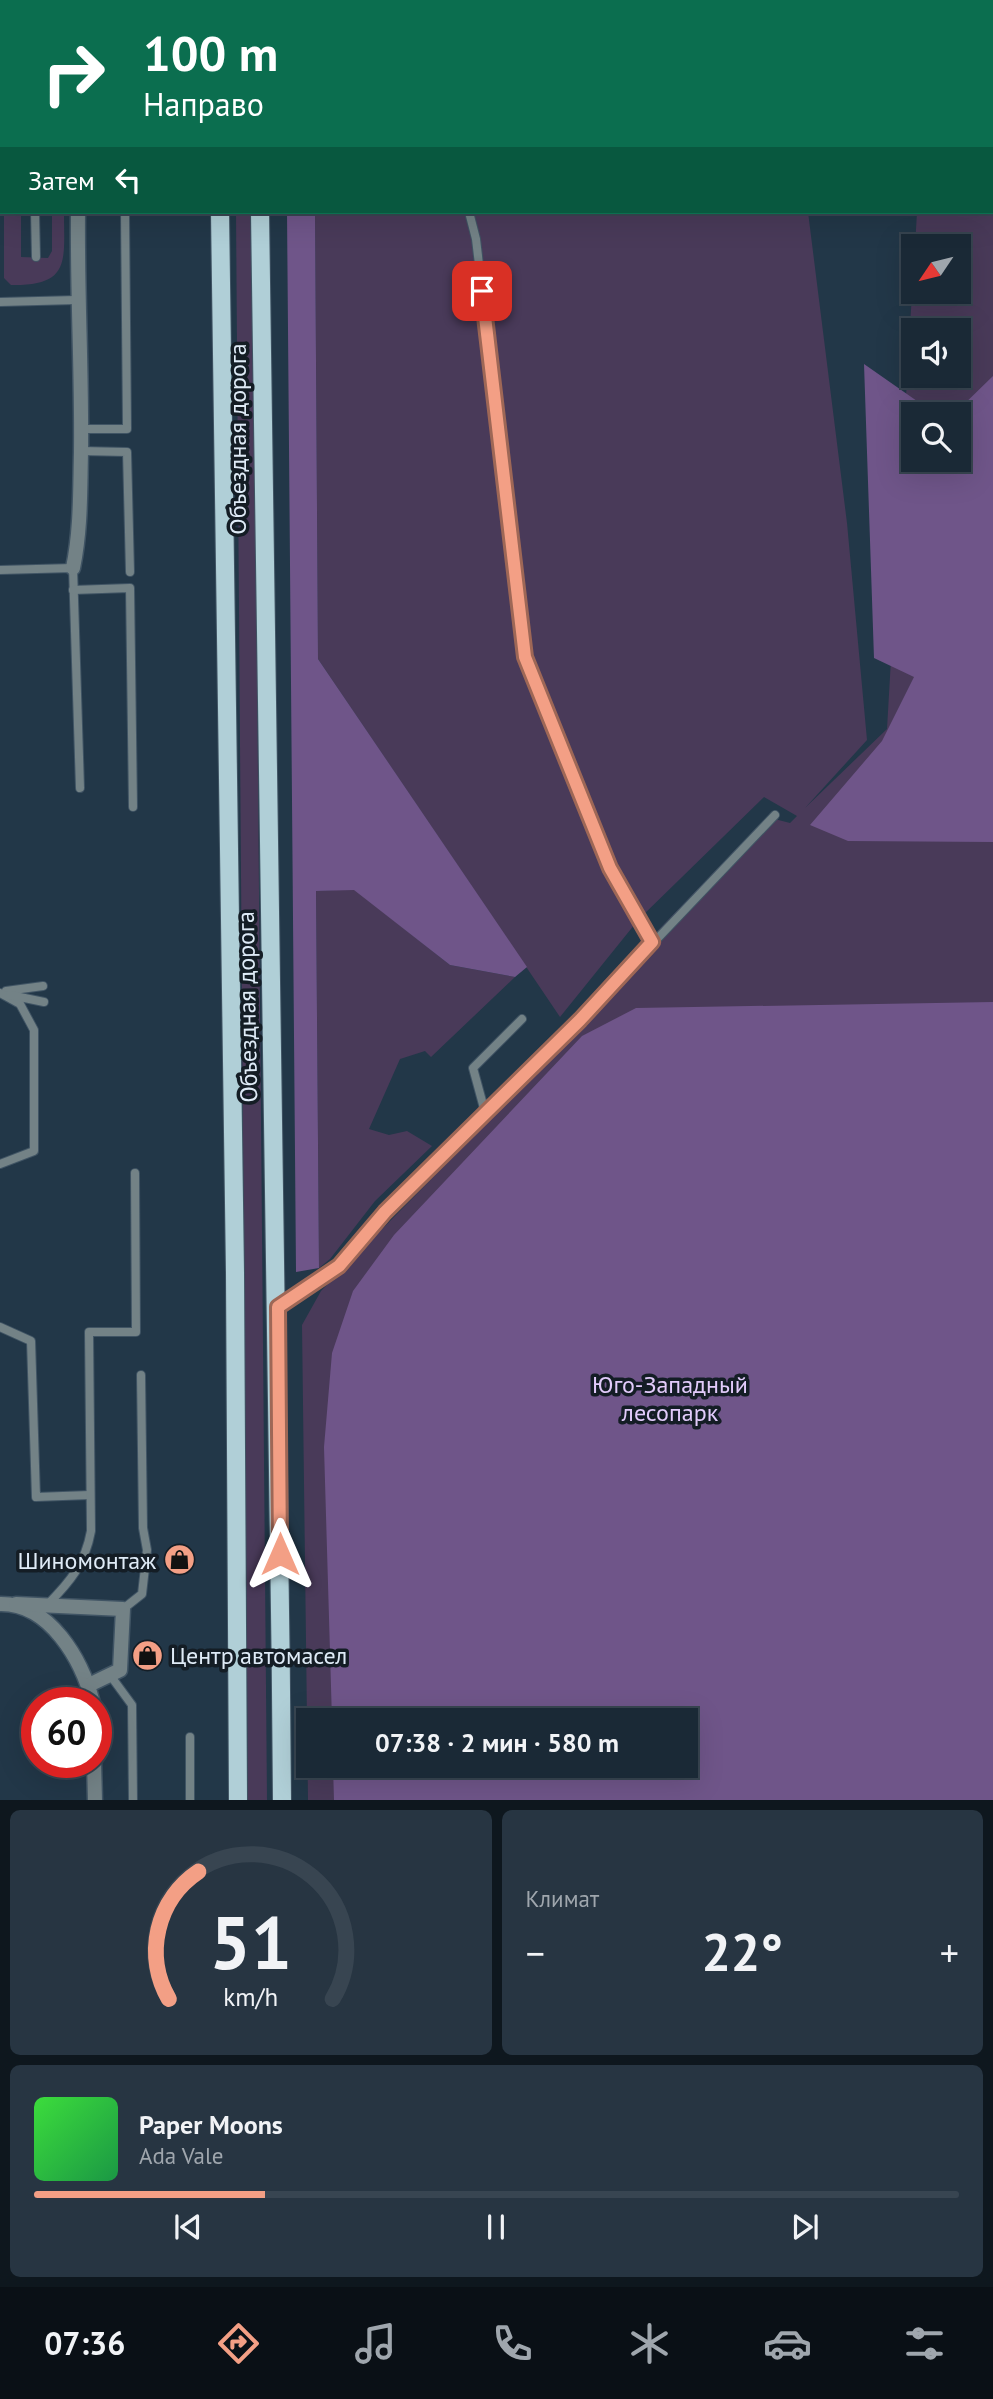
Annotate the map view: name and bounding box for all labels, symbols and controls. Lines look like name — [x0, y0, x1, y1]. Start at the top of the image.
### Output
text: 100 m — [143, 21, 278, 85]
icon: right — [28, 28, 119, 119]
text: Направо — [143, 83, 264, 125]
icon: left — [109, 161, 147, 199]
text: Затем — [28, 164, 95, 197]
north arrow — [901, 234, 971, 304]
map controls — [901, 234, 971, 472]
pin — [452, 261, 512, 321]
icon: arrive — [463, 272, 501, 310]
button: sound — [901, 318, 971, 388]
street label: Объездная дорога — [222, 343, 253, 535]
button: search — [901, 402, 971, 472]
street label: Объездная дорога — [230, 911, 264, 1103]
park label: Юго-Западный лесопарк — [592, 1369, 748, 1428]
position arrow — [243, 1517, 317, 1591]
shop icon: Шиномонтаж — [162, 1543, 196, 1577]
place label: Шиномонтаж — [17, 1545, 156, 1576]
shop icon: Центр автомасел — [130, 1638, 164, 1672]
place label: Центр автомасел — [170, 1640, 347, 1671]
speed limit sign: 60 — [21, 1687, 112, 1778]
text: 07:38 · 2 мин · 580 m — [375, 1726, 619, 1759]
text: Климат — [526, 1884, 599, 1913]
text: 51 — [209, 1895, 292, 1989]
text: 22° — [701, 1918, 783, 1985]
text: − — [526, 1928, 545, 1977]
text: + — [940, 1928, 959, 1977]
text: km/h — [223, 1980, 278, 2012]
text: Paper Moons — [139, 2108, 283, 2141]
text: Ada Vale — [139, 2141, 223, 2170]
icon: previous — [169, 2208, 207, 2246]
icon: pause — [477, 2208, 515, 2246]
icon: next — [786, 2208, 824, 2246]
icon: directions — [214, 2319, 263, 2368]
icon: music — [351, 2319, 400, 2368]
icon: phone — [488, 2319, 537, 2368]
icon: climate — [625, 2319, 674, 2368]
icon: car — [763, 2319, 812, 2368]
icon: filters — [900, 2319, 949, 2368]
text: 07:36 — [44, 2322, 125, 2364]

